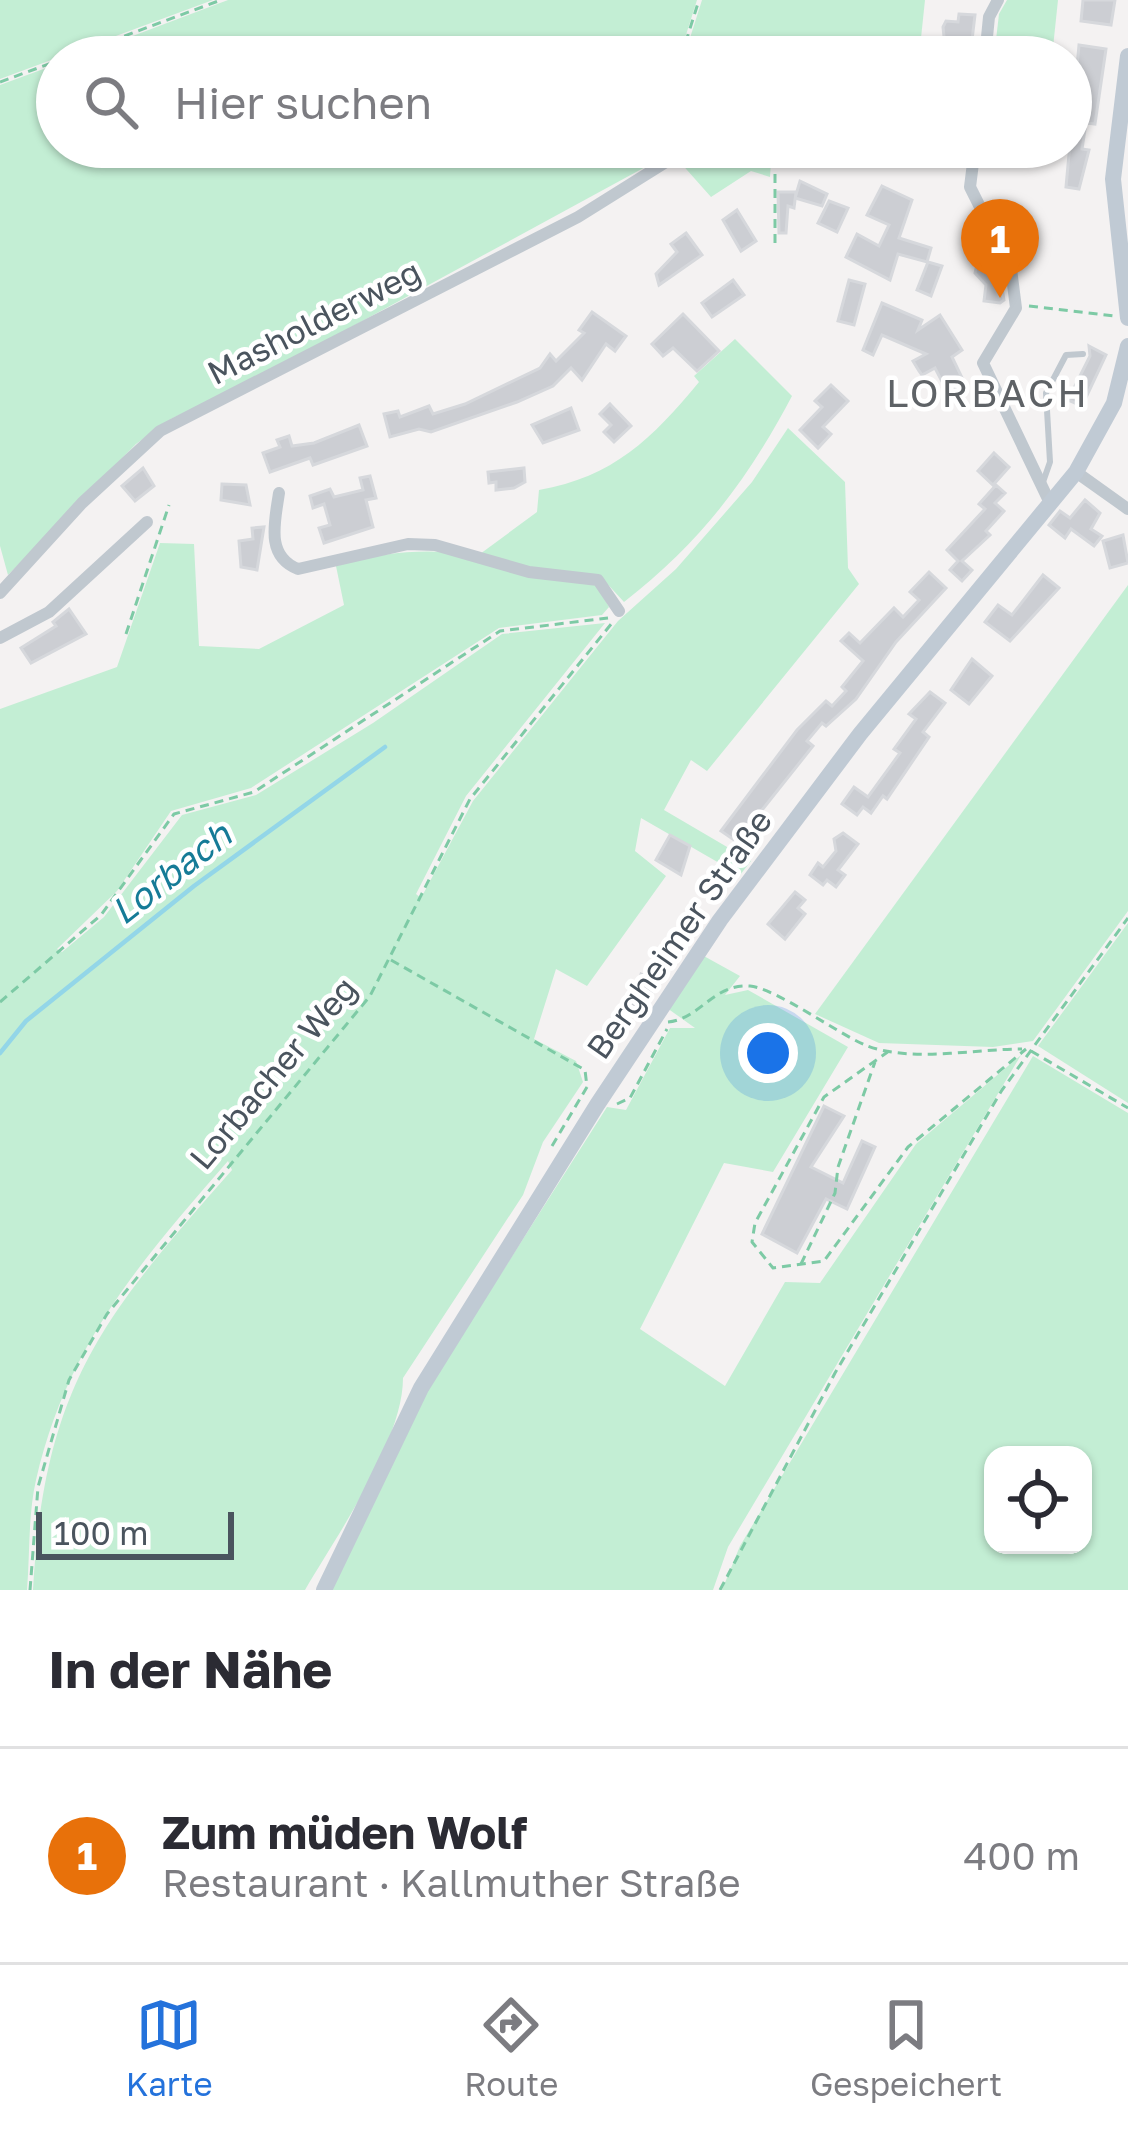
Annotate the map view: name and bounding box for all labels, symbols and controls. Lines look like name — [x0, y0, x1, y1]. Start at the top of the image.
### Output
search box — [36, 36, 1092, 168]
icon: search — [78, 69, 144, 135]
text: Hier suchen — [174, 75, 432, 129]
pin: 1 — [961, 199, 1039, 298]
street label: Masholderweg — [201, 251, 427, 392]
district label: LORBACH — [886, 369, 1090, 416]
street label: Bergheimer Straße — [578, 802, 779, 1066]
water label: Lorbach — [102, 811, 241, 933]
street label: Lorbacher Weg — [181, 969, 364, 1177]
your location — [738, 1023, 798, 1083]
map controls — [984, 1446, 1092, 1554]
button: locate — [984, 1446, 1092, 1554]
scale bar — [36, 1506, 234, 1559]
text: 100 m — [54, 1513, 148, 1552]
text: In der Nähe — [48, 1638, 332, 1699]
text: Zum müden Wolf — [162, 1805, 527, 1859]
text: 1 — [77, 1832, 97, 1879]
text: 400 m — [964, 1832, 1080, 1879]
text: Restaurant · Kallmuther Straße — [162, 1859, 741, 1906]
tab: Karte — [126, 1992, 213, 2103]
tab: Route — [464, 1992, 558, 2103]
tab: Gespeichert — [810, 1992, 1002, 2103]

